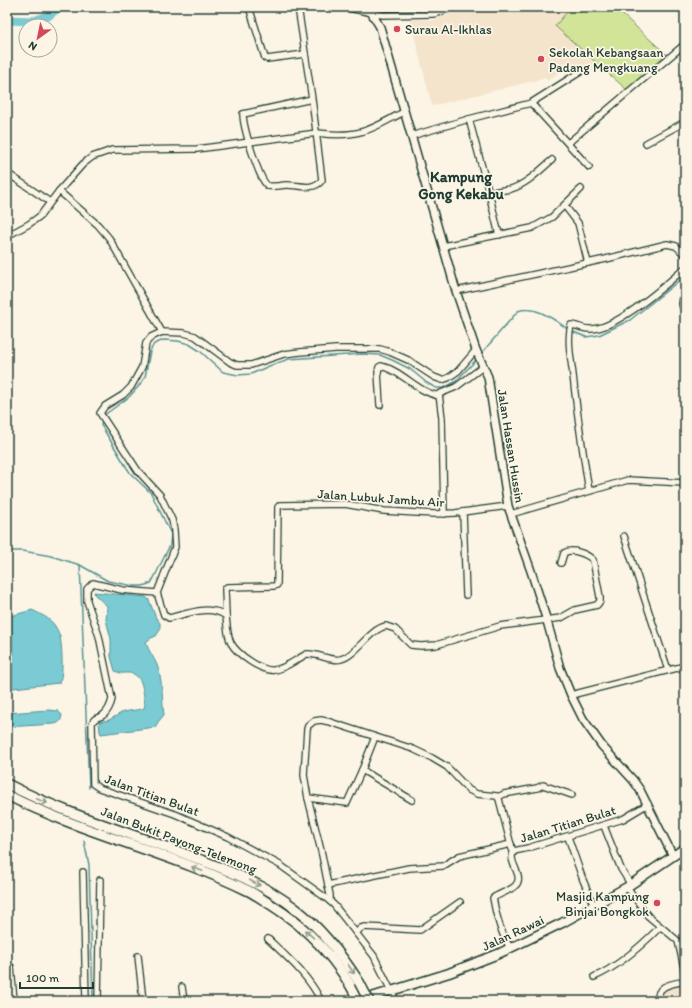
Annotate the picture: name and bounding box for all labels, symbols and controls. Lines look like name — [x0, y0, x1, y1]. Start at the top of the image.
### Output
north arrow — [18, 18, 58, 58]
place label: Surau Al-Ikhlas — [405, 22, 492, 37]
marker: Surau Al-Ikhlas — [392, 24, 402, 34]
text: N — [26, 38, 39, 53]
place label: Sekolah Kebangsaan Padang Mengkuang — [549, 45, 664, 75]
marker: Sekolah Kebangsaan Padang Mengkuang — [536, 54, 546, 64]
district label: Kampung Gong Kekabu — [418, 168, 505, 204]
street label: Jalan Hassan Hussin — [495, 388, 527, 504]
street label: Jalan Lubuk Jambu Air — [317, 486, 446, 510]
street label: Jalan Titian Bulat — [103, 771, 201, 819]
one-way arrow — [36, 798, 48, 805]
street label: Jalan Titian Bulat — [518, 802, 618, 846]
street label: Jalan Bukit Payong-Telemong — [99, 803, 259, 877]
one-way arrow — [192, 865, 204, 873]
one-way arrow — [249, 880, 261, 888]
place label: Masjid Kampung Binjai Bongkok — [556, 889, 649, 919]
marker: Masjid Kampung Binjai Bongkok — [652, 898, 662, 908]
street label: Jalan Rawai — [480, 912, 546, 954]
one-way arrow — [304, 929, 314, 938]
one-way arrow — [347, 963, 355, 974]
scale bar — [20, 964, 93, 990]
text: 100 m — [26, 971, 59, 985]

